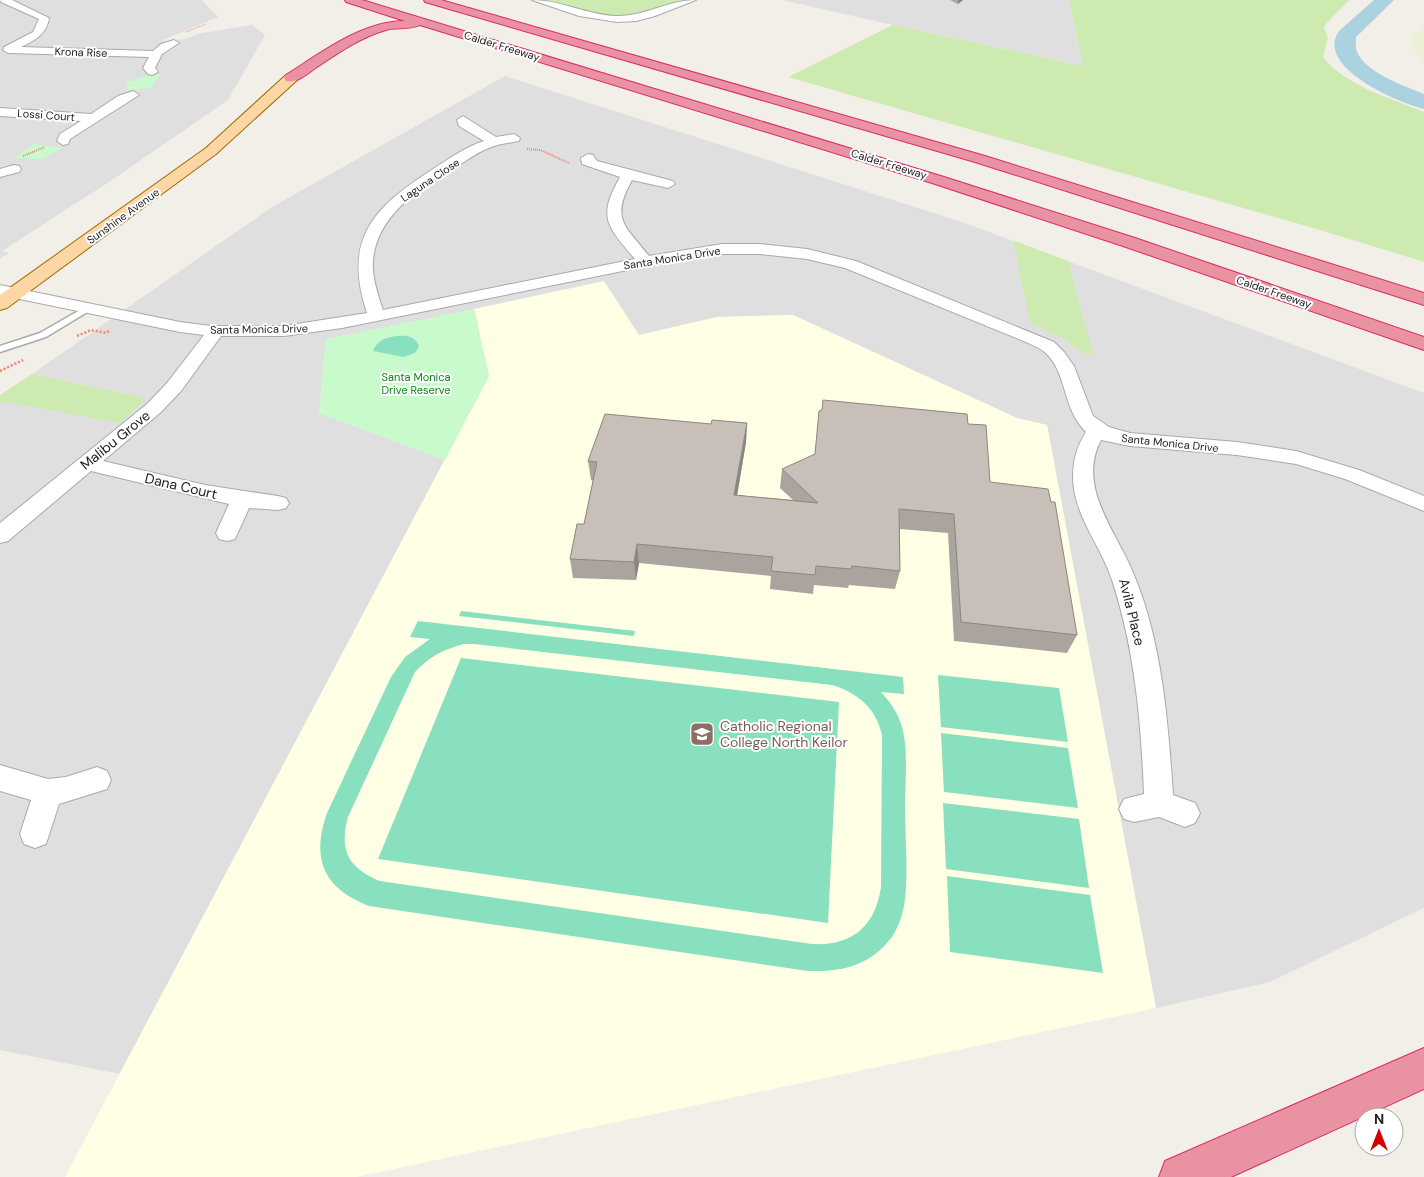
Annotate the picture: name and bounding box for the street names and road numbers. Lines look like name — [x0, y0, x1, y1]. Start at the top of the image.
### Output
street label: Calder Freeway — [462, 28, 542, 64]
street label: Krona Rise — [54, 44, 108, 60]
street label: Lossi Court — [17, 106, 75, 124]
street label: Calder Freeway — [849, 146, 929, 182]
street label: Laguna Close — [398, 155, 462, 205]
street label: Sunshine Avenue — [84, 185, 162, 247]
street label: Santa Monica Drive — [623, 243, 721, 273]
street label: Calder Freeway — [1235, 273, 1313, 311]
street label: Santa Monica Drive — [210, 321, 308, 337]
street label: Malibu Grove — [76, 406, 154, 474]
street label: Santa Monica Drive — [1121, 431, 1219, 455]
street label: Dana Court — [143, 469, 219, 503]
street label: Avila Place — [1115, 577, 1149, 648]

